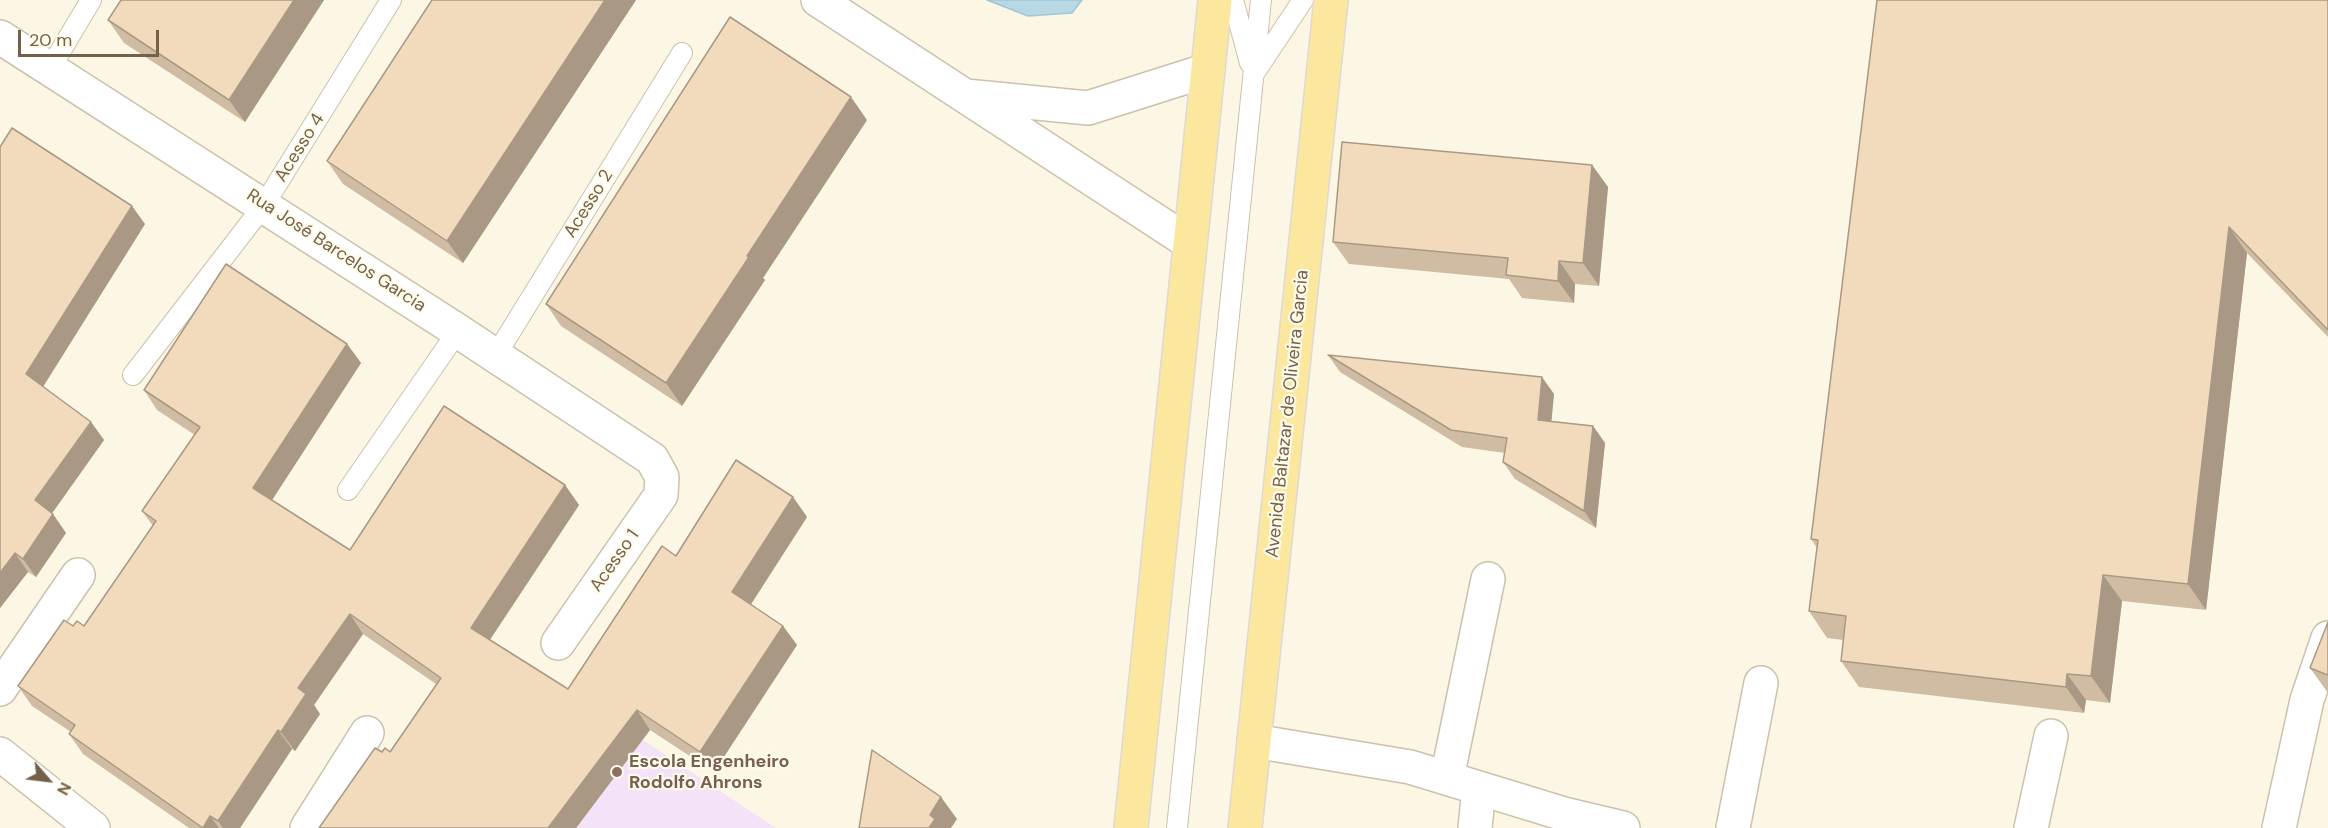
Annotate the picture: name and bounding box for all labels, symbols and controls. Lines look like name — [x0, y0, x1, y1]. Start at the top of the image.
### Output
scale bar — [21, 18, 162, 56]
text: 20 m — [29, 28, 72, 52]
street label: Acesso 4 — [271, 110, 329, 186]
street label: Acesso 2 — [560, 166, 618, 242]
street label: Rua José Barcelos Garcia — [242, 185, 430, 317]
street label: Avenida Baltazar de Oliveira Garcia — [1262, 269, 1314, 559]
street label: Acesso 1 — [586, 526, 644, 596]
north arrow — [18, 750, 78, 810]
place label: Escola Engenheiro Rodolfo Ahrons — [629, 751, 790, 794]
marker: Escola Engenheiro Rodolfo Ahrons — [610, 765, 624, 779]
text: N — [52, 779, 76, 799]

